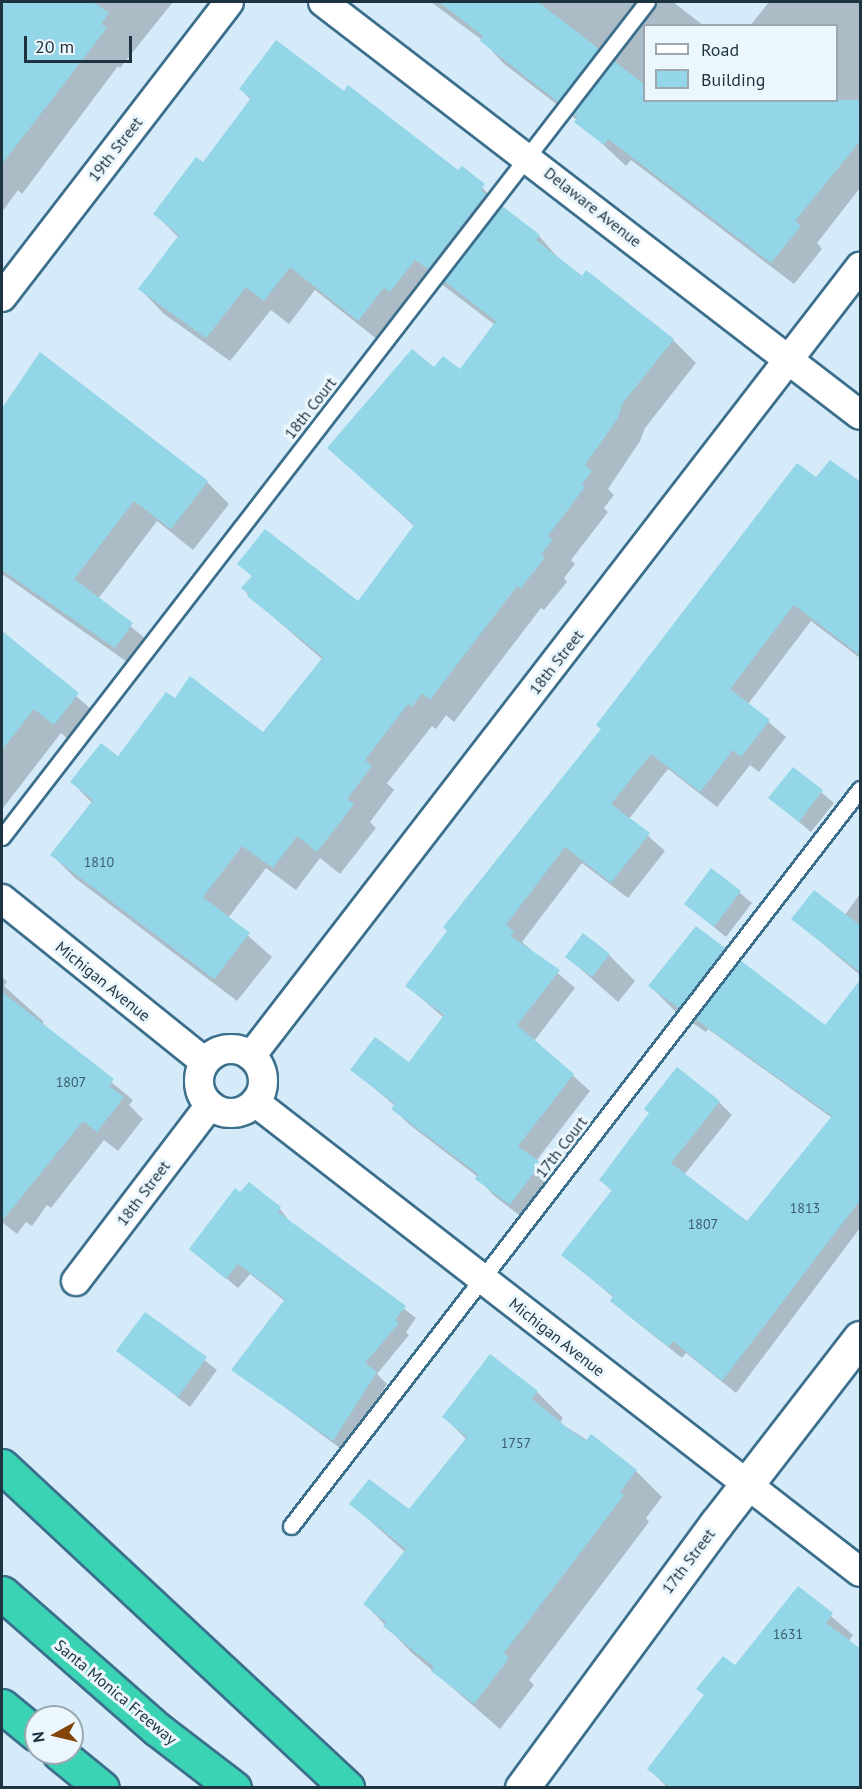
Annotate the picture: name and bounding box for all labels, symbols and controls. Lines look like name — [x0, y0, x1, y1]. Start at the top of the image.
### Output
scale bar — [27, 24, 135, 62]
legend — [643, 24, 838, 102]
text: 20 m — [35, 35, 74, 58]
text: Road — [701, 38, 739, 61]
text: Building — [701, 68, 765, 91]
street label: 19th Street — [84, 113, 146, 185]
street label: Delaware Avenue — [540, 163, 646, 251]
street label: 18th Court — [280, 373, 340, 443]
street label: 18th Street — [525, 626, 587, 698]
house number: 1810 — [84, 854, 114, 870]
street label: Michigan Avenue — [52, 937, 154, 1025]
house number: 1807 — [56, 1074, 86, 1090]
street label: 17th Court — [531, 1112, 591, 1182]
street label: 18th Street — [112, 1157, 174, 1229]
house number: 1813 — [790, 1200, 820, 1216]
house number: 1807 — [688, 1216, 718, 1232]
street label: Michigan Avenue — [505, 1294, 609, 1380]
house number: 1757 — [501, 1435, 531, 1451]
street label: 17th Street — [657, 1525, 719, 1597]
house number: 1631 — [773, 1626, 803, 1642]
street label: Santa Monica Freeway — [51, 1635, 181, 1749]
north arrow — [24, 1705, 84, 1765]
text: N — [28, 1731, 49, 1744]

